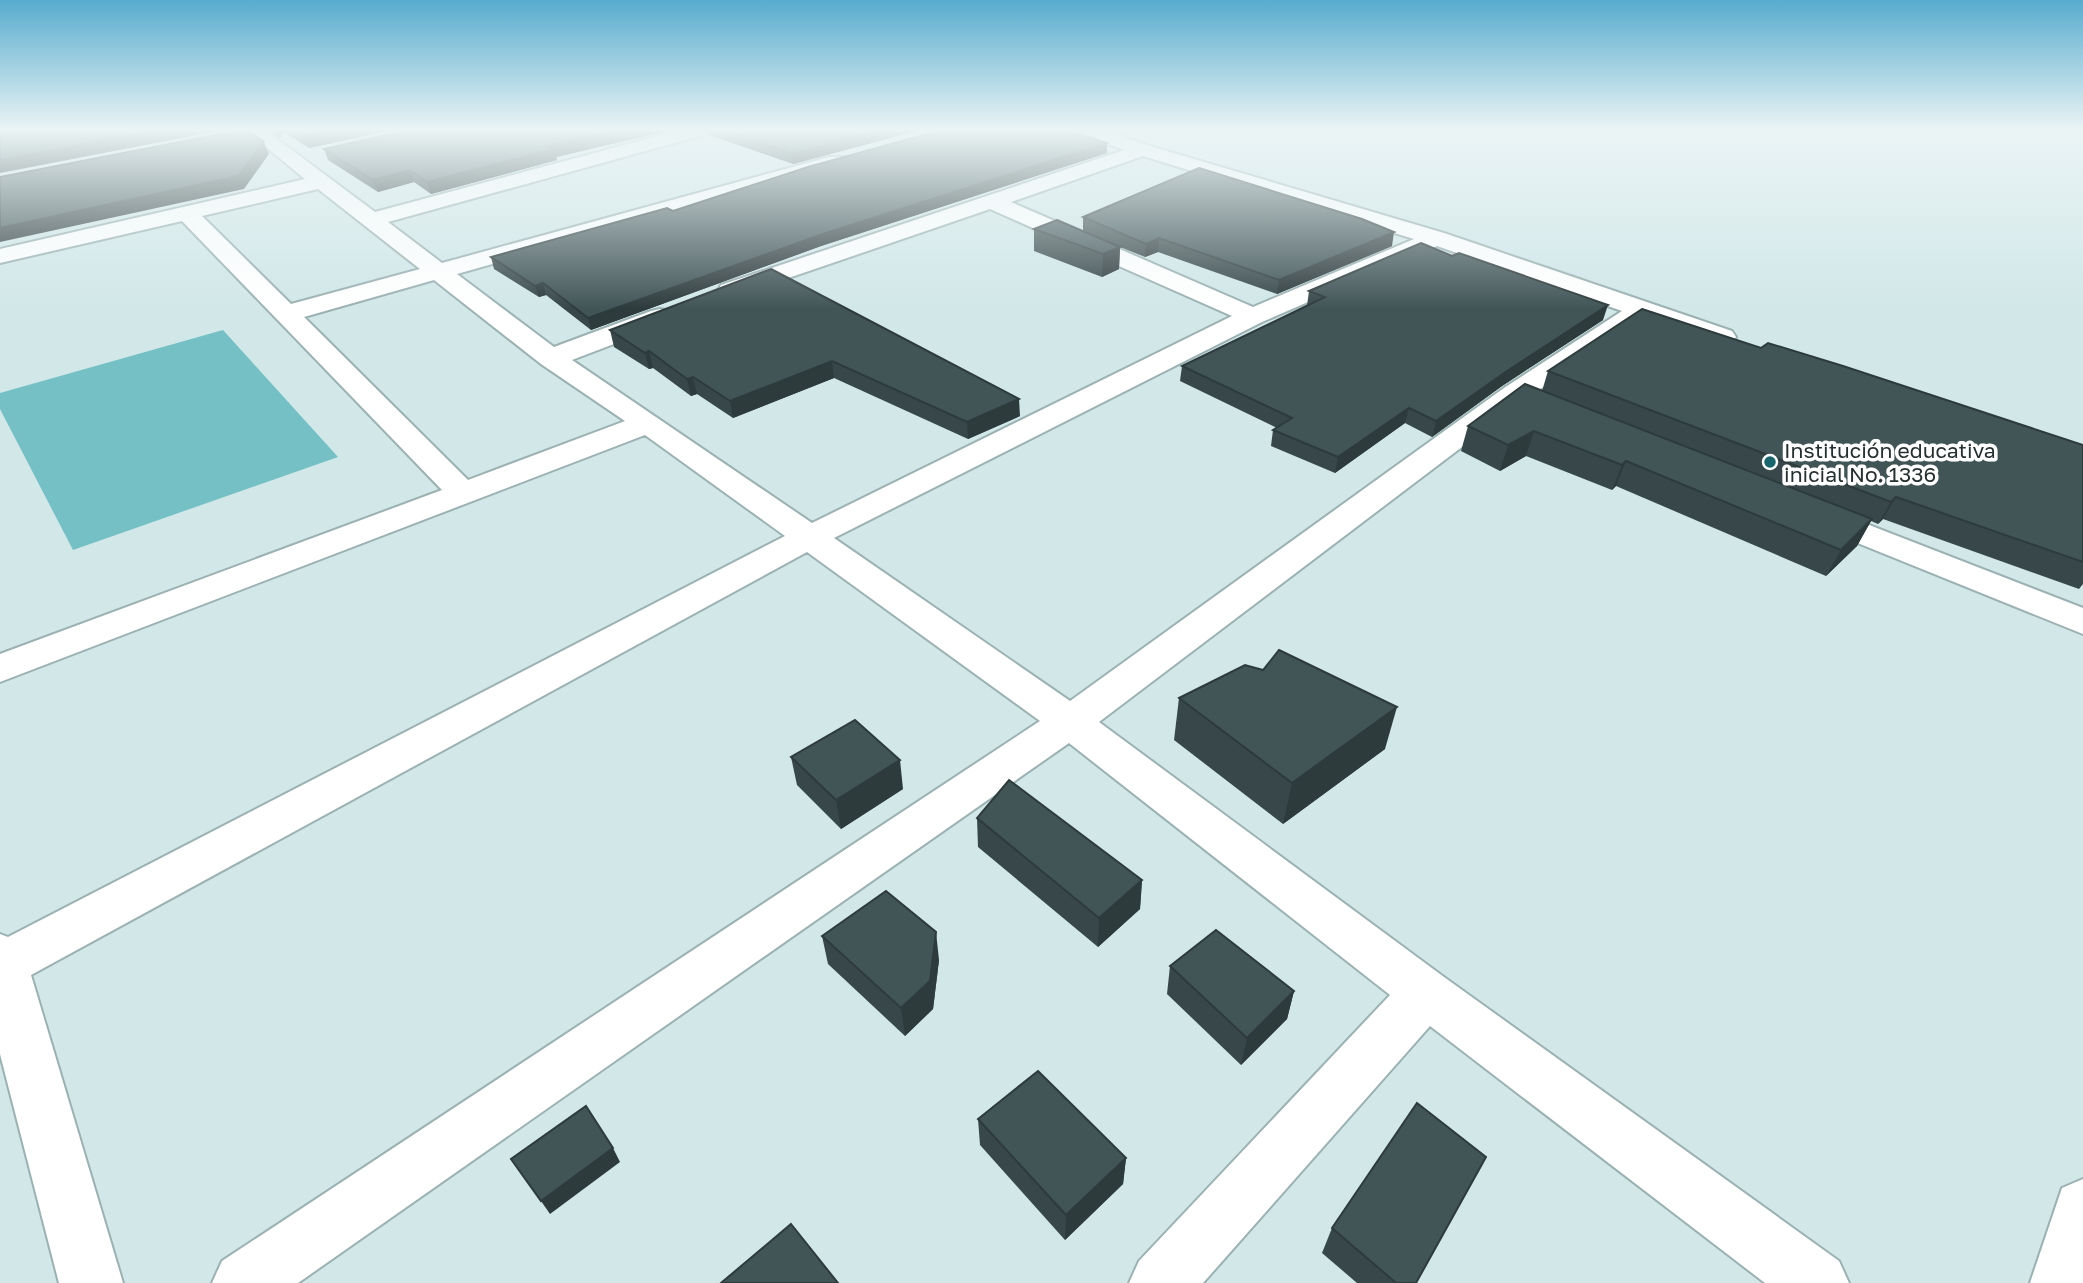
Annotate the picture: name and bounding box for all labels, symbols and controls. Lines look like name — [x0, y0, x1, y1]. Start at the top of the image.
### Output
place label: Institución educativa inicial No. 1336 — [1784, 437, 1996, 487]
marker: Institución educativa inicial No. 1336 — [1762, 454, 1778, 470]

